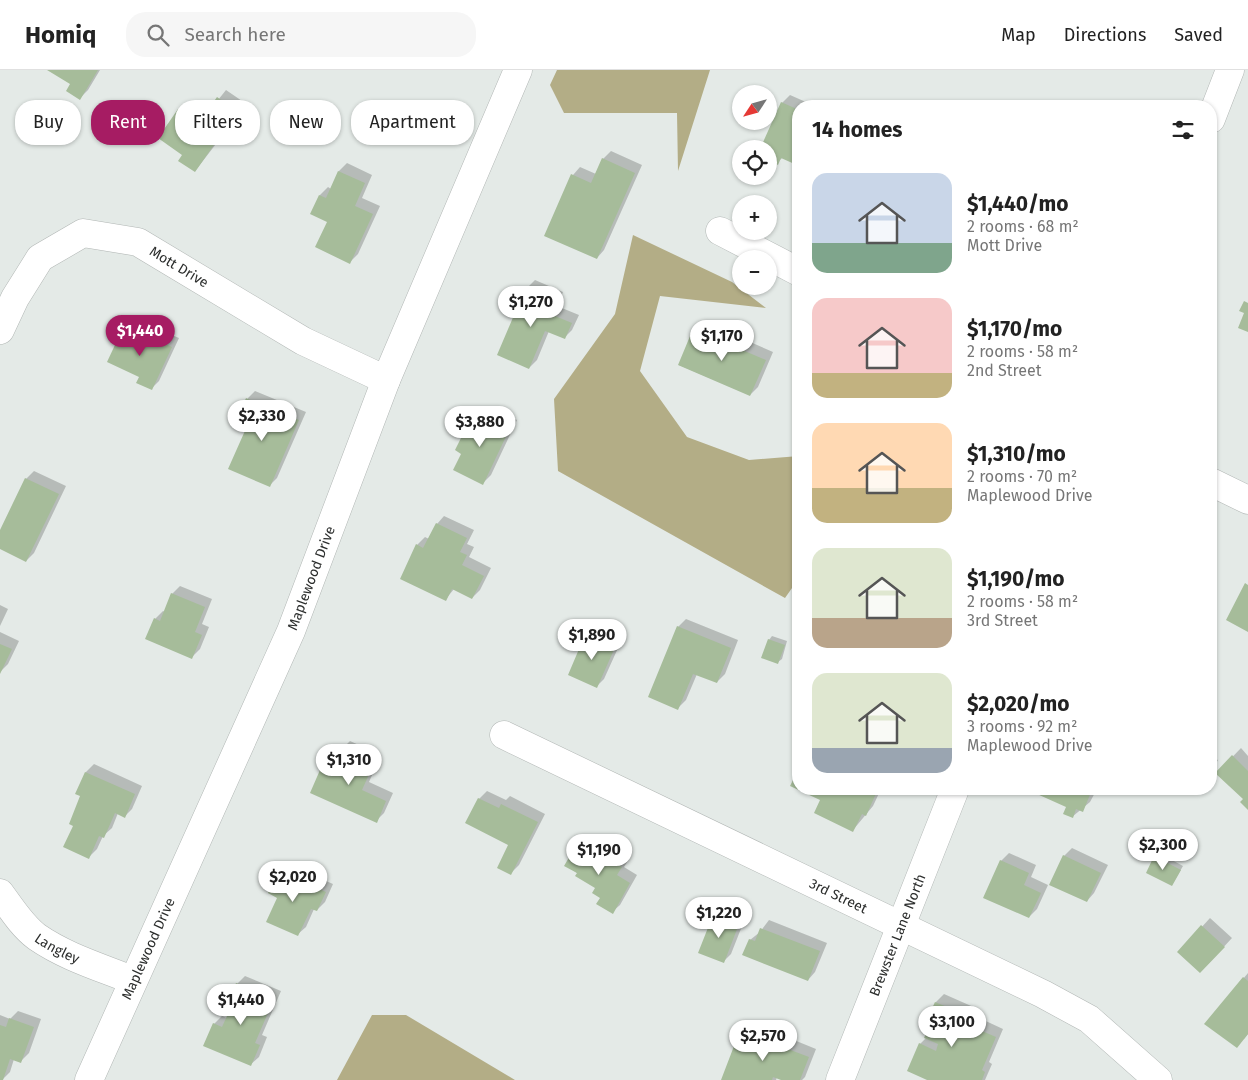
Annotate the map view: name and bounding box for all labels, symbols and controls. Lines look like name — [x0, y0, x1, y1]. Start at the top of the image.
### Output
search box — [126, 12, 476, 57]
text: Homiq — [25, 21, 96, 49]
icon: search — [144, 21, 172, 49]
text: Search here — [184, 23, 286, 46]
text: Map — [1001, 24, 1036, 46]
text: Directions — [1064, 24, 1146, 46]
text: Saved — [1174, 24, 1223, 46]
north arrow — [732, 85, 778, 130]
map controls — [732, 85, 777, 295]
chip: Buy — [15, 100, 81, 145]
chip: Rent — [91, 100, 165, 145]
chip: Filters — [175, 100, 260, 145]
chip: New — [270, 100, 341, 145]
chip: Apartment — [351, 100, 474, 145]
icon: filters — [1169, 116, 1197, 144]
text: 14 homes — [812, 117, 902, 143]
button: locate — [732, 140, 777, 185]
text: $1,440/mo — [967, 191, 1068, 217]
icon: home — [852, 193, 912, 253]
button: + — [732, 195, 777, 240]
text: 2 rooms · 68 m² — [967, 217, 1079, 236]
text: Mott Drive — [967, 236, 1042, 255]
street label: Mott Drive — [147, 242, 212, 291]
button: − — [732, 250, 777, 295]
pin: $1,270 — [490, 286, 572, 328]
text: $1,270 — [509, 292, 553, 311]
pin: $1,440 — [99, 314, 181, 357]
text: $1,170/mo — [967, 316, 1062, 342]
icon: home — [852, 318, 912, 378]
pin: $1,170 — [681, 320, 763, 362]
text: $1,440 — [117, 321, 163, 340]
text: $1,170 — [701, 326, 743, 345]
text: 2 rooms · 58 m² — [967, 342, 1078, 361]
text: 2nd Street — [967, 361, 1042, 380]
pin: $2,330 — [221, 400, 303, 442]
text: $2,330 — [239, 406, 286, 425]
pin: $3,880 — [439, 406, 521, 448]
text: $3,880 — [456, 412, 504, 431]
text: $1,310/mo — [967, 441, 1066, 467]
icon: home — [852, 443, 912, 503]
text: 2 rooms · 70 m² — [967, 467, 1077, 486]
text: Maplewood Drive — [967, 486, 1092, 505]
street label: Maplewood Drive — [284, 524, 338, 632]
text: $1,190/mo — [967, 566, 1065, 592]
icon: home — [852, 568, 912, 628]
text: 2 rooms · 58 m² — [967, 592, 1078, 611]
text: 3rd Street — [967, 611, 1038, 630]
pin: $1,890 — [551, 618, 633, 661]
text: $1,890 — [569, 625, 615, 644]
text: $2,020/mo — [967, 691, 1069, 717]
icon: home — [852, 693, 912, 753]
text: 3 rooms · 92 m² — [967, 717, 1077, 736]
text: Maplewood Drive — [967, 736, 1092, 755]
pin: $1,310 — [308, 744, 390, 786]
text: $1,310 — [327, 750, 371, 769]
pin: $2,300 — [1122, 828, 1204, 871]
pin: $1,190 — [558, 834, 640, 876]
text: $2,300 — [1139, 835, 1187, 854]
text: $1,190 — [577, 840, 621, 859]
pin: $2,020 — [252, 860, 334, 903]
text: $2,020 — [269, 867, 317, 886]
street label: Brewster Lane North — [866, 871, 929, 998]
street label: 3rd Street — [807, 875, 871, 917]
street label: Maplewood Drive — [118, 895, 178, 1002]
pin: $1,220 — [678, 896, 760, 939]
text: $1,220 — [696, 903, 742, 922]
street label: Langley — [31, 929, 82, 967]
pin: $1,440 — [200, 984, 282, 1026]
text: $1,440 — [218, 990, 264, 1009]
pin: $3,100 — [911, 1006, 993, 1048]
text: $3,100 — [929, 1012, 975, 1031]
pin: $2,570 — [722, 1020, 804, 1062]
text: $2,570 — [740, 1026, 786, 1045]

